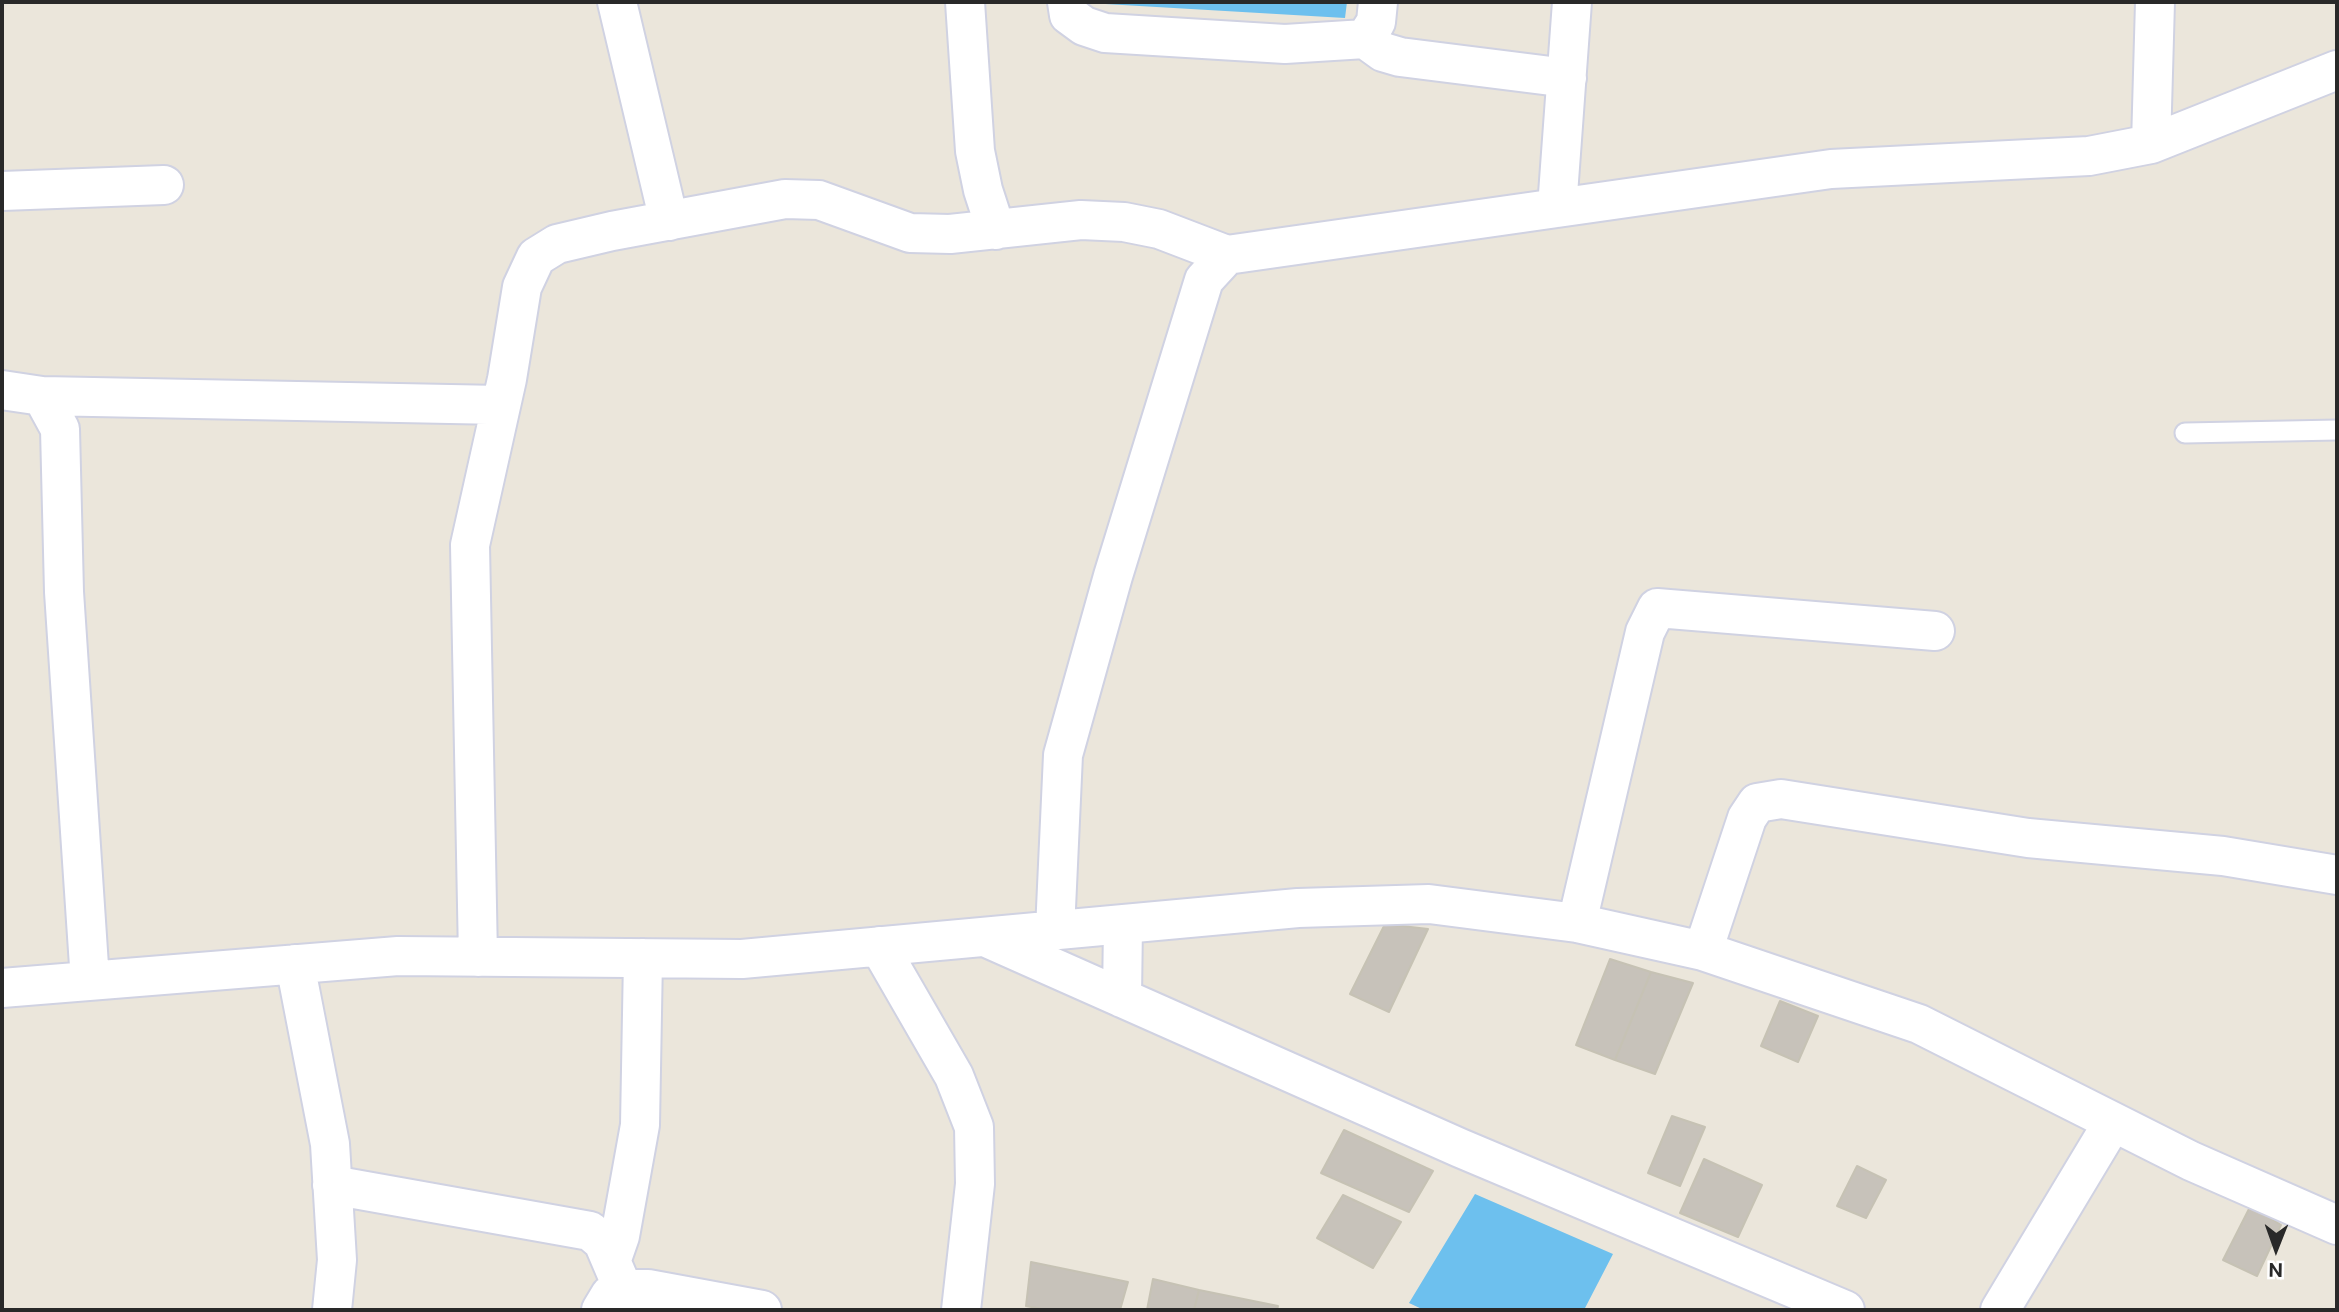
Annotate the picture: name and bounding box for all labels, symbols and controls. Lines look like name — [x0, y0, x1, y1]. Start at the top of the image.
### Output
north arrow — [2241, 1214, 2311, 1284]
text: N — [2268, 1259, 2283, 1281]

